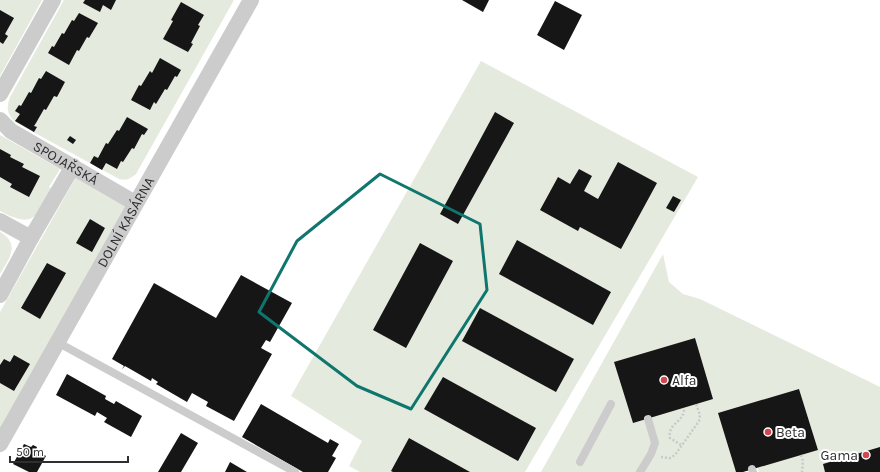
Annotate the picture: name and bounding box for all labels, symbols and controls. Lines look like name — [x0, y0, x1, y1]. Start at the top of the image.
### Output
street label: SPOJAŘSKÁ — [30, 138, 102, 189]
street label: DOLNÍ KASÁRNA — [94, 174, 158, 270]
place label: Alfa — [672, 372, 696, 389]
marker: Alfa — [659, 375, 669, 385]
place label: Beta — [776, 424, 805, 441]
marker: Beta — [763, 427, 773, 437]
scale bar — [10, 438, 128, 464]
text: 50 m — [16, 445, 44, 459]
place label: Gama — [820, 447, 858, 464]
marker: Gama — [861, 450, 871, 460]

